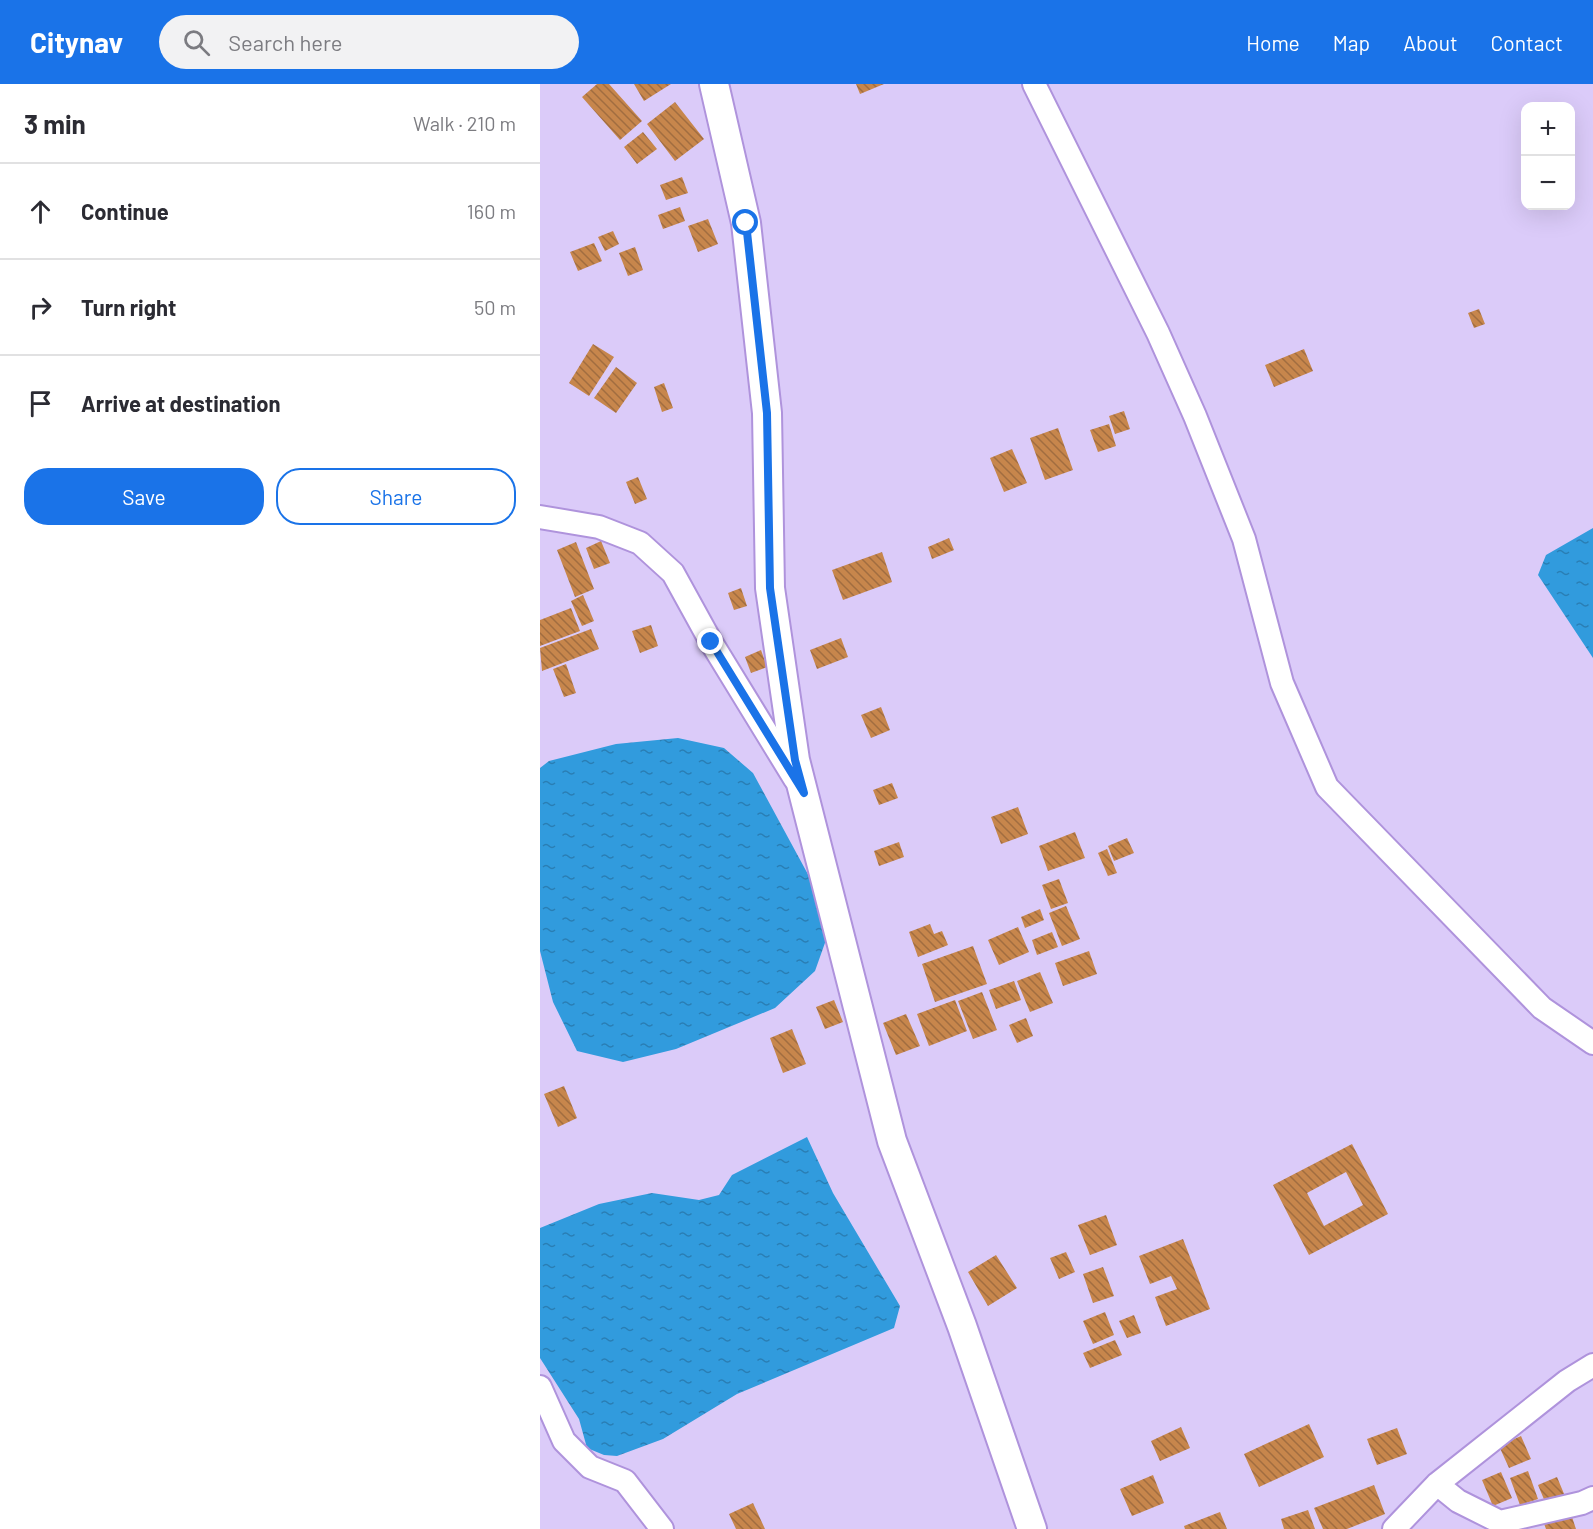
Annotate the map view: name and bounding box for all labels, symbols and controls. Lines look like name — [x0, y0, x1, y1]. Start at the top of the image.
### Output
search box — [159, 15, 579, 69]
text: Citynav — [30, 25, 123, 59]
icon: search — [180, 26, 213, 59]
text: Search here — [228, 29, 343, 55]
text: Home — [1246, 30, 1300, 55]
text: Map — [1333, 30, 1370, 55]
text: About — [1403, 30, 1458, 55]
text: Contact — [1491, 30, 1563, 55]
map controls — [1521, 102, 1575, 210]
button: + — [1521, 102, 1575, 156]
text: 3 min — [24, 108, 86, 139]
text: Walk · 210 m — [413, 111, 516, 135]
button: − — [1521, 156, 1575, 210]
icon: ahead — [24, 195, 57, 228]
text: Continue — [81, 198, 169, 224]
text: 160 m — [467, 199, 516, 223]
route start — [732, 209, 758, 235]
icon: right — [24, 291, 57, 324]
text: Turn right — [81, 294, 176, 320]
text: 50 m — [474, 295, 516, 319]
icon: arrive — [24, 387, 57, 420]
text: Arrive at destination — [81, 390, 280, 416]
button: Save — [24, 468, 264, 525]
button: Share — [276, 468, 516, 525]
route end — [697, 628, 723, 654]

